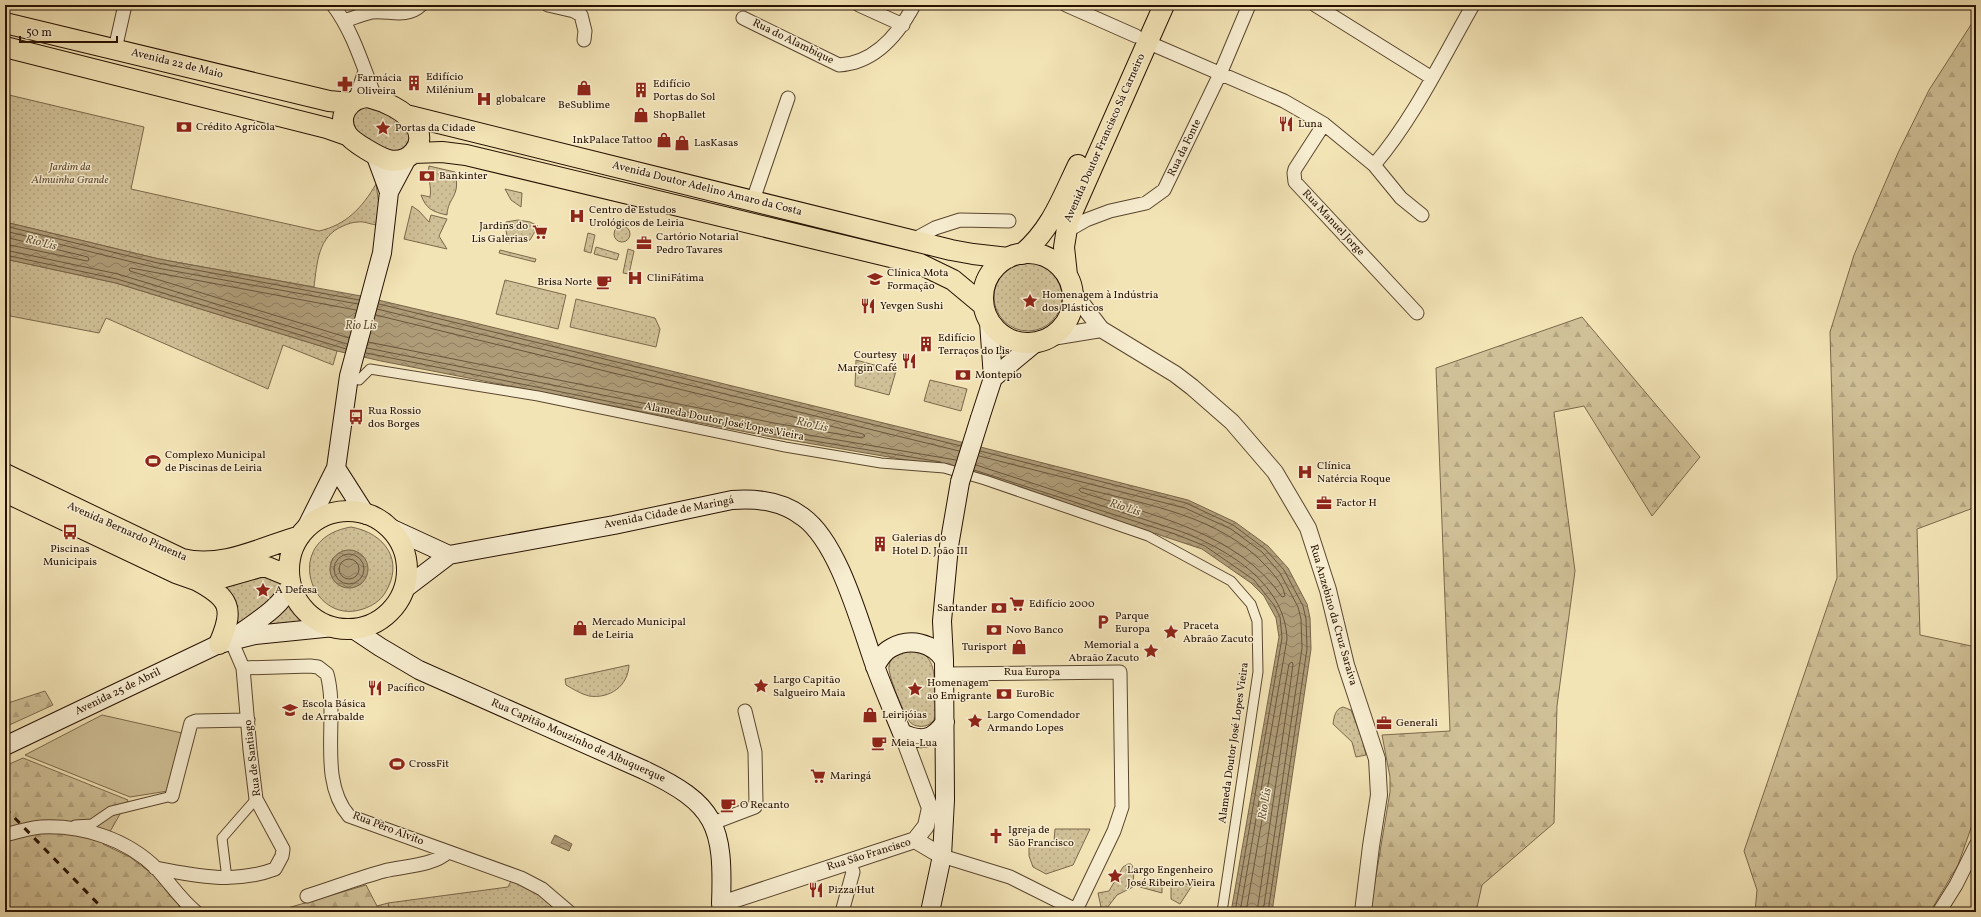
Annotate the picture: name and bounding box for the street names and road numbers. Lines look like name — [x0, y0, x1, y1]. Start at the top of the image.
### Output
street label: Rua do Alambique — [750, 16, 836, 68]
street label: Avenida 22 de Maio — [129, 45, 225, 83]
street label: Avenida Doutor Francisco Sá Carneiro — [1061, 51, 1149, 225]
street label: Rua da Fonte — [1165, 117, 1205, 179]
street label: Avenida Doutor Adelino Amaro da Costa — [611, 158, 804, 220]
street label: Rua Manuel Jorge — [1298, 187, 1368, 259]
street label: Alameda Doutor José Lopes Vieira — [643, 399, 806, 445]
street label: Avenida Cidade de Maringá — [603, 493, 736, 533]
street label: Avenida Bernardo Pimenta — [65, 499, 190, 565]
street label: Rua Anzebino da Cruz Saraiva — [1306, 543, 1361, 688]
street label: Alameda Doutor José Lopes Vieira — [1215, 661, 1253, 824]
street label: Avenida 25 de Abril — [73, 665, 163, 719]
street label: Rua Europa — [1004, 665, 1061, 680]
street label: Rua Capitão Mouzinho de Albuquerque — [488, 696, 668, 786]
street label: Rua de Santiago — [241, 719, 265, 797]
street label: Rua Pêro Alvito — [350, 809, 426, 850]
street label: Rua São Francisco — [825, 835, 913, 875]

